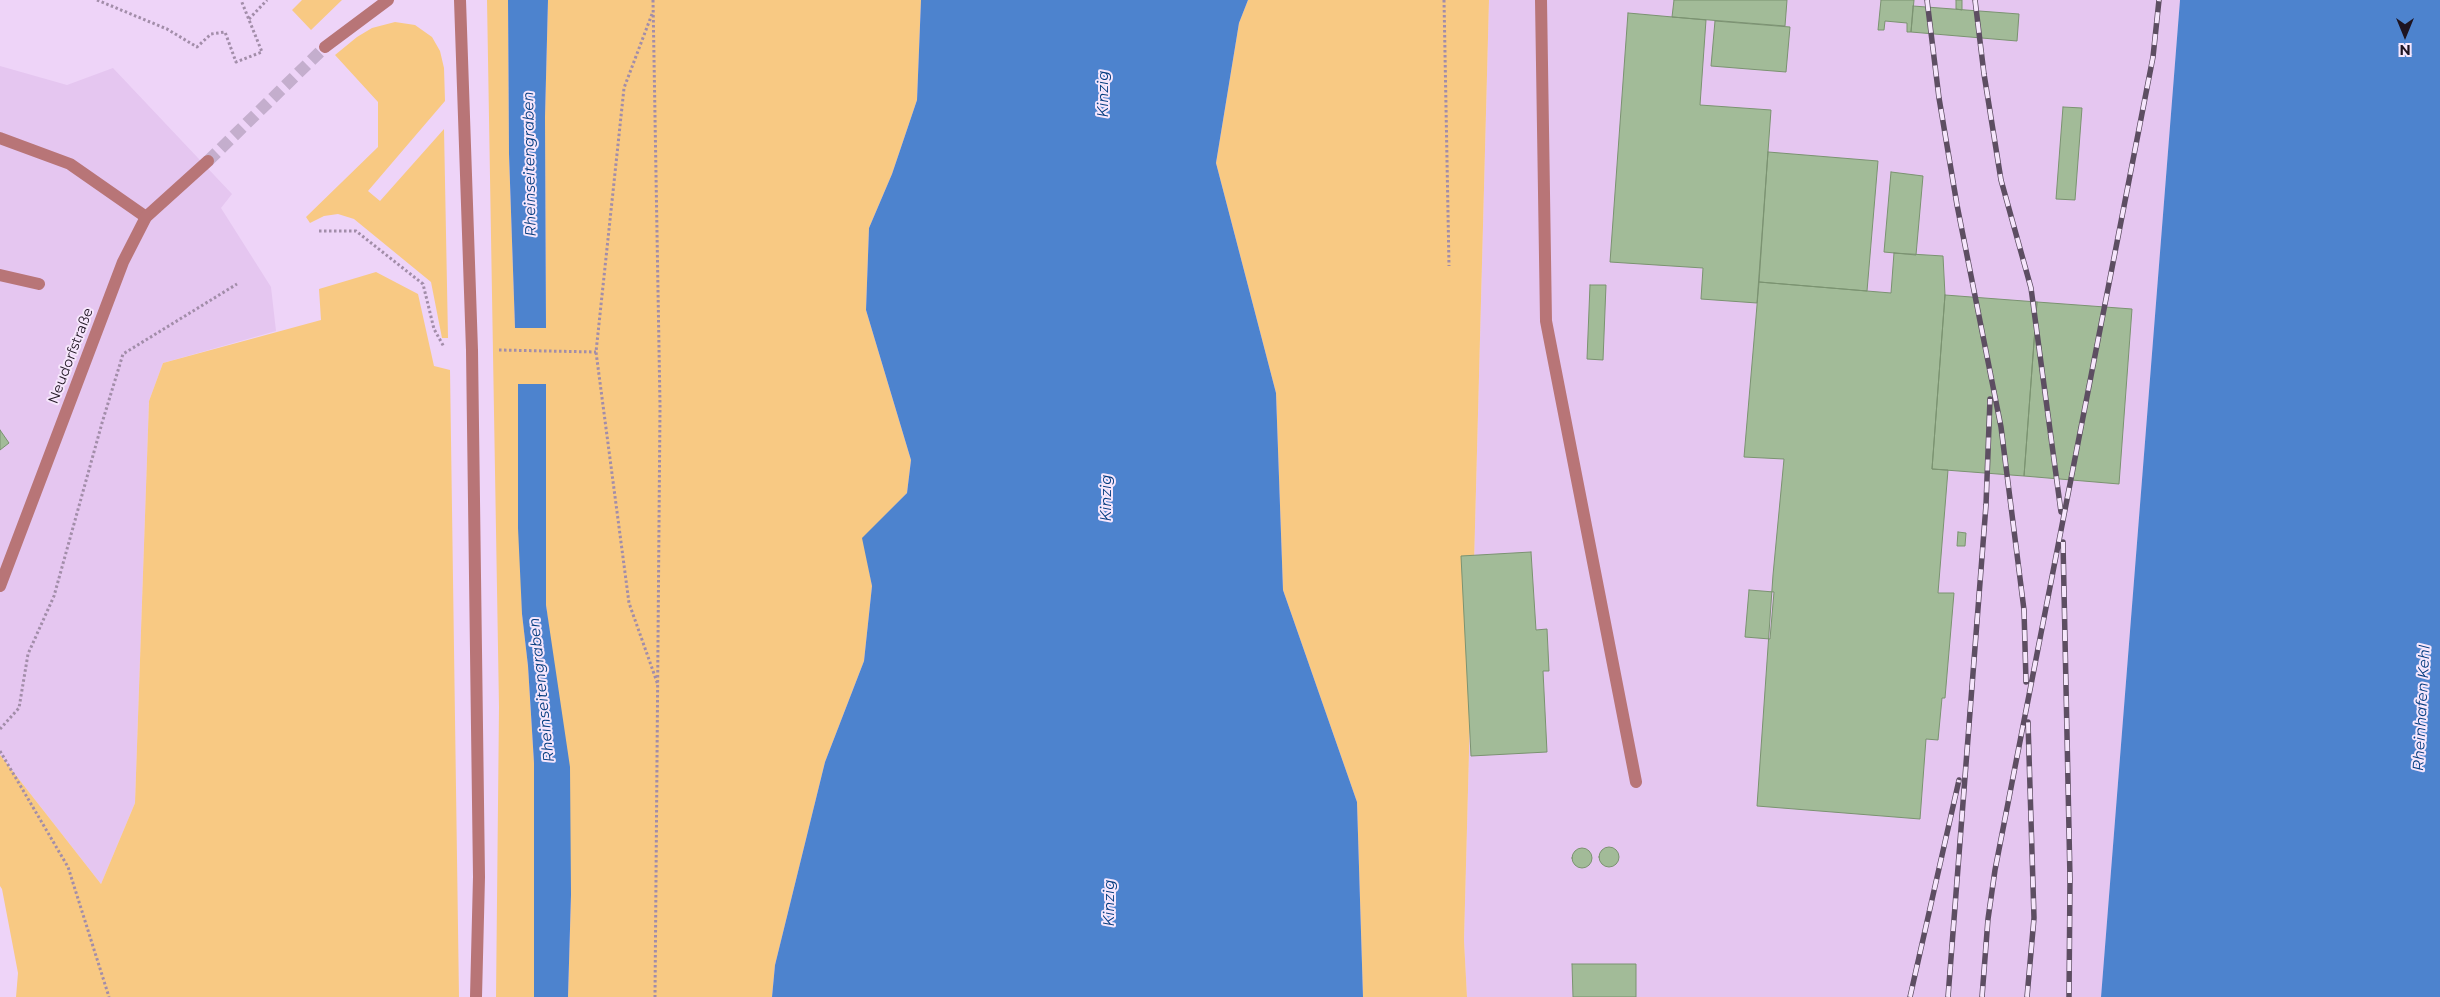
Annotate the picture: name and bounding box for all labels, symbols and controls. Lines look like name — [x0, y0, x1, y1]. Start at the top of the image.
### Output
north arrow — [2380, 10, 2430, 60]
text: N — [2399, 41, 2411, 59]
water label: Kinzig — [1095, 71, 1113, 117]
water label: Rheinseitengraben — [520, 91, 540, 237]
street label: Neudorfstraße — [45, 306, 97, 406]
water label: Kinzig — [1098, 475, 1116, 521]
water label: Rheinseitengraben — [525, 617, 559, 763]
water label: Rheinhafen Kehl — [2410, 645, 2434, 771]
water label: Kinzig — [1101, 880, 1119, 926]

